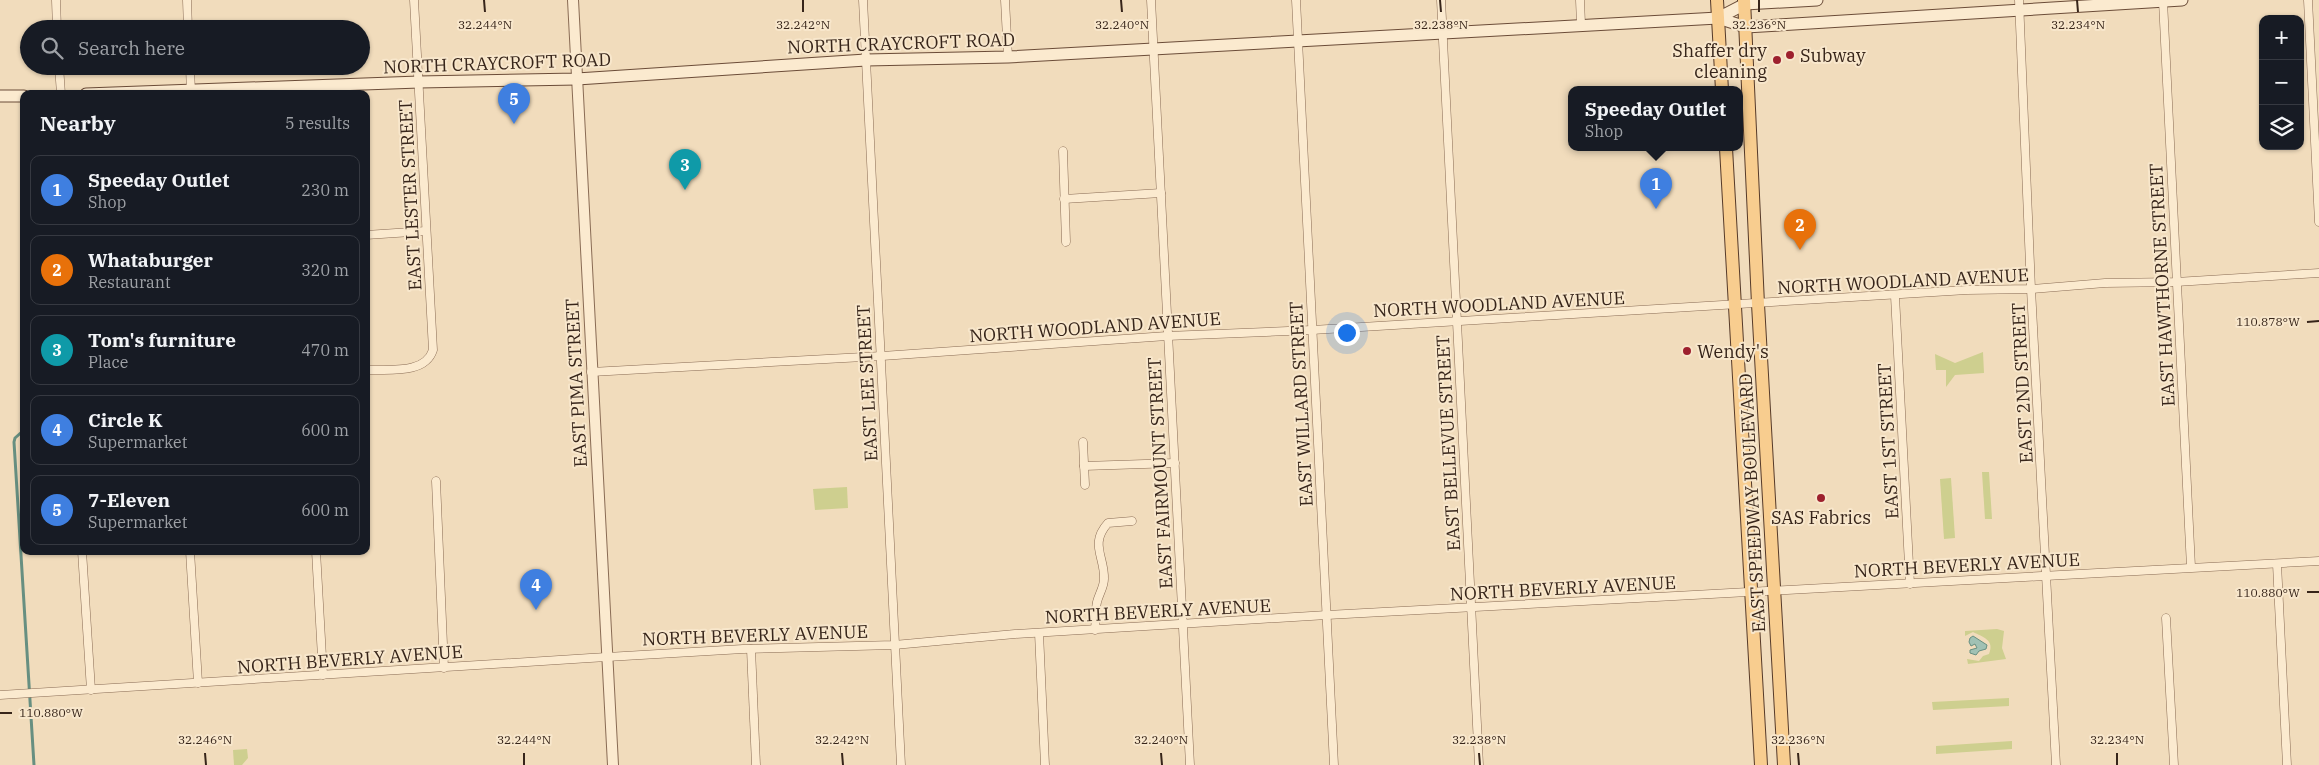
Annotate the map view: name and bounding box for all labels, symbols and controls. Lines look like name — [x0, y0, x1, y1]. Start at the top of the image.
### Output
map controls — [2259, 15, 2304, 150]
button: + — [2259, 15, 2304, 60]
text: 32.244°N — [458, 17, 512, 32]
text: 32.242°N — [776, 17, 830, 32]
text: 32.240°N — [1095, 17, 1149, 32]
text: 32.238°N — [1414, 17, 1468, 32]
text: 32.236°N — [1732, 17, 1786, 32]
text: 32.234°N — [2051, 17, 2105, 32]
search box — [20, 20, 370, 75]
street label: NORTH CRAYCROFT ROAD — [787, 28, 1015, 58]
icon: search — [38, 34, 66, 62]
text: Search here — [78, 36, 185, 60]
place label: Shaffer dry cleaning — [1672, 39, 1767, 83]
place label: Subway — [1800, 44, 1866, 67]
street label: NORTH CRAYCROFT ROAD — [383, 48, 611, 78]
marker: Subway — [1784, 49, 1796, 61]
marker: Shaffer dry cleaning — [1771, 54, 1783, 66]
button: − — [2259, 60, 2304, 105]
pin: 5 — [498, 83, 530, 124]
popup — [1568, 86, 1743, 151]
text: Speeday Outlet — [1585, 97, 1726, 121]
street label: EAST LESTER STREET — [393, 99, 426, 291]
button: layers — [2259, 105, 2304, 150]
text: Nearby — [40, 109, 116, 137]
text: 5 results — [285, 113, 350, 133]
text: Shop — [1585, 121, 1623, 141]
pin: 3 — [669, 149, 701, 190]
street label: EAST HAWTHORNE STREET — [2144, 163, 2180, 407]
text: Speeday Outlet — [88, 168, 229, 192]
pin: 1 — [1640, 168, 1672, 209]
text: 1 — [52, 180, 62, 200]
text: 230 m — [301, 180, 349, 200]
text: Shop — [88, 192, 126, 212]
pin: 2 — [1784, 209, 1816, 250]
text: Whataburger — [88, 248, 213, 272]
text: 2 — [52, 260, 62, 280]
text: 320 m — [301, 260, 349, 280]
street label: NORTH WOODLAND AVENUE — [1776, 263, 2030, 299]
text: Restaurant — [88, 272, 171, 292]
street label: NORTH WOODLAND AVENUE — [1372, 286, 1626, 322]
street label: EAST PIMA STREET — [560, 298, 592, 468]
street label: EAST WILLARD STREET — [1284, 300, 1318, 507]
street label: EAST 2ND STREET — [2006, 302, 2038, 464]
street label: EAST LEE STREET — [851, 304, 883, 462]
street label: NORTH WOODLAND AVENUE — [968, 307, 1222, 347]
text: 110.878°W — [2236, 314, 2300, 329]
your location — [1334, 320, 1360, 346]
text: Tom's furniture — [88, 328, 236, 352]
street label: EAST BELLEVUE STREET — [1431, 334, 1465, 552]
text: 3 — [52, 340, 62, 360]
text: 470 m — [301, 340, 349, 360]
place label: Wendy's — [1697, 340, 1769, 363]
marker: Wendy's — [1681, 345, 1693, 357]
text: Place — [88, 352, 128, 372]
street label: EAST FAIRMOUNT STREET — [1142, 356, 1178, 589]
street label: EAST 1ST STREET — [1872, 362, 1904, 520]
street label: EAST SPEEDWAY BOULEVARD — [1734, 373, 1770, 633]
text: Circle K — [88, 408, 162, 432]
text: 4 — [52, 420, 62, 440]
text: 600 m — [301, 420, 349, 440]
text: Supermarket — [88, 432, 187, 452]
text: 7-Eleven — [88, 488, 170, 512]
marker: SAS Fabrics — [1815, 492, 1827, 504]
text: 5 — [52, 500, 62, 520]
text: 600 m — [301, 500, 349, 520]
place label: SAS Fabrics — [1771, 506, 1871, 529]
text: Supermarket — [88, 512, 187, 532]
street label: NORTH BEVERLY AVENUE — [1853, 548, 2081, 582]
pin: 4 — [520, 569, 552, 610]
street label: NORTH BEVERLY AVENUE — [1449, 571, 1677, 605]
text: 110.880°W — [2236, 585, 2300, 600]
street label: NORTH BEVERLY AVENUE — [1044, 594, 1272, 628]
street label: NORTH BEVERLY AVENUE — [642, 620, 868, 650]
street label: NORTH BEVERLY AVENUE — [236, 640, 464, 678]
text: 110.880°W — [19, 705, 83, 720]
text: 32.246°N — [178, 732, 232, 747]
text: 32.244°N — [497, 732, 551, 747]
text: 32.242°N — [815, 732, 869, 747]
text: 32.240°N — [1134, 732, 1188, 747]
text: 32.238°N — [1452, 732, 1506, 747]
text: 32.236°N — [1771, 732, 1825, 747]
text: 32.234°N — [2090, 732, 2144, 747]

